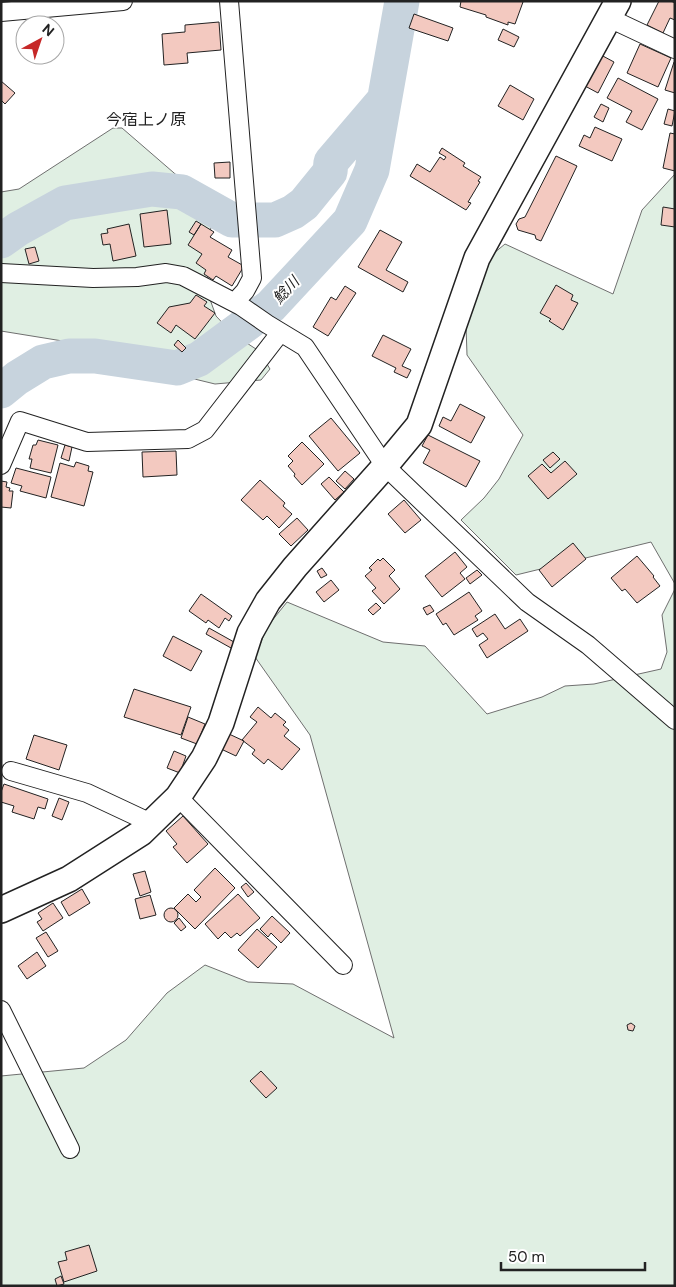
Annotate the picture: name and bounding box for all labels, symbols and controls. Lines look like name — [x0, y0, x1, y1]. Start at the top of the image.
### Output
north arrow — [15, 15, 65, 65]
text: N — [39, 20, 58, 40]
district label: 今宿上ノ原 — [106, 109, 186, 130]
water label: 鯰川 — [268, 271, 305, 308]
scale bar — [501, 1240, 645, 1272]
text: 50 m — [508, 1247, 545, 1267]

